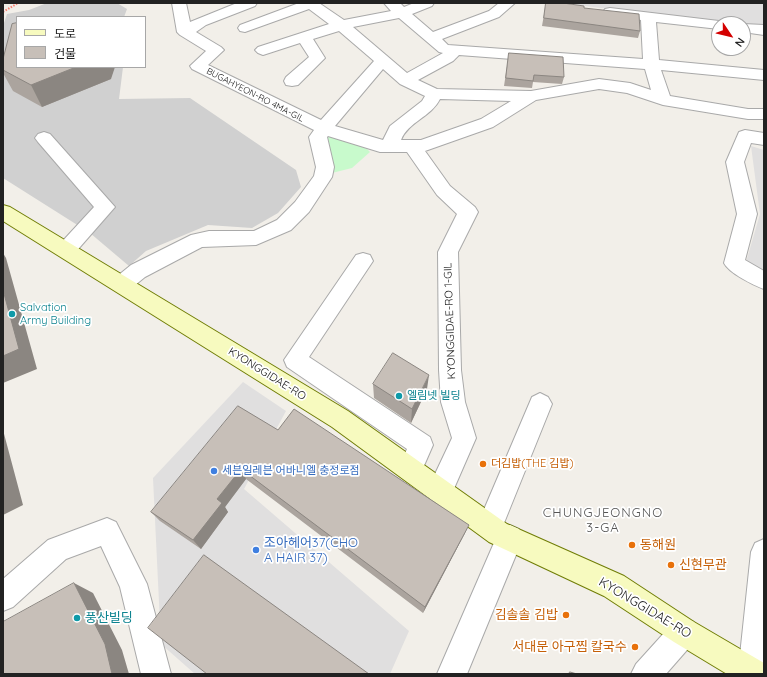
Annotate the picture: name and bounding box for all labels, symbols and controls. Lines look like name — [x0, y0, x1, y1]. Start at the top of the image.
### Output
legend — [16, 16, 146, 68]
north arrow — [711, 16, 751, 56]
text: 도로 — [54, 26, 76, 41]
text: N — [732, 35, 748, 50]
text: 건물 — [54, 46, 76, 61]
street label: BUGAHYEON-RO 4MA-GIL — [204, 66, 306, 124]
street label: KYONGGIDAE-RO 1-GIL — [441, 262, 459, 380]
place label: Salvation Army Building — [20, 301, 91, 327]
marker: Salvation Army Building — [7, 309, 17, 319]
street label: KYONGGIDAE-RO — [226, 345, 308, 403]
place label: 엘림넷 빌딩 — [407, 389, 461, 403]
marker: 엘림넷 빌딩 — [394, 391, 404, 401]
place label: 더김밥(THE 김밥) — [491, 457, 574, 471]
marker: 더김밥(THE 김밥) — [478, 459, 488, 469]
place label: 세븐일레븐 어바니엘 충정로점 — [222, 464, 360, 478]
marker: 세븐일레븐 어바니엘 충정로점 — [209, 466, 219, 476]
district label: CHUNGJEONGNO 3-GA — [543, 505, 663, 536]
place label: 조아헤어37(CHO A HAIR 37) — [264, 535, 358, 566]
place label: 동해원 — [640, 537, 676, 553]
marker: 동해원 — [627, 540, 637, 550]
marker: 조아헤어37(CHO A HAIR 37) — [251, 545, 261, 555]
place label: 신현무관 — [679, 557, 727, 573]
marker: 신현무관 — [666, 560, 676, 570]
street label: KYONGGIDAE-RO — [596, 574, 694, 642]
place label: 김솔솔 김밥 — [495, 607, 558, 623]
place label: 풍산빌딩 — [85, 610, 133, 626]
marker: 김솔솔 김밥 — [561, 610, 571, 620]
marker: 풍산빌딩 — [72, 613, 82, 623]
place label: 서대문 아구찜 칼국수 — [512, 639, 627, 655]
marker: 서대문 아구찜 칼국수 — [630, 642, 640, 652]

